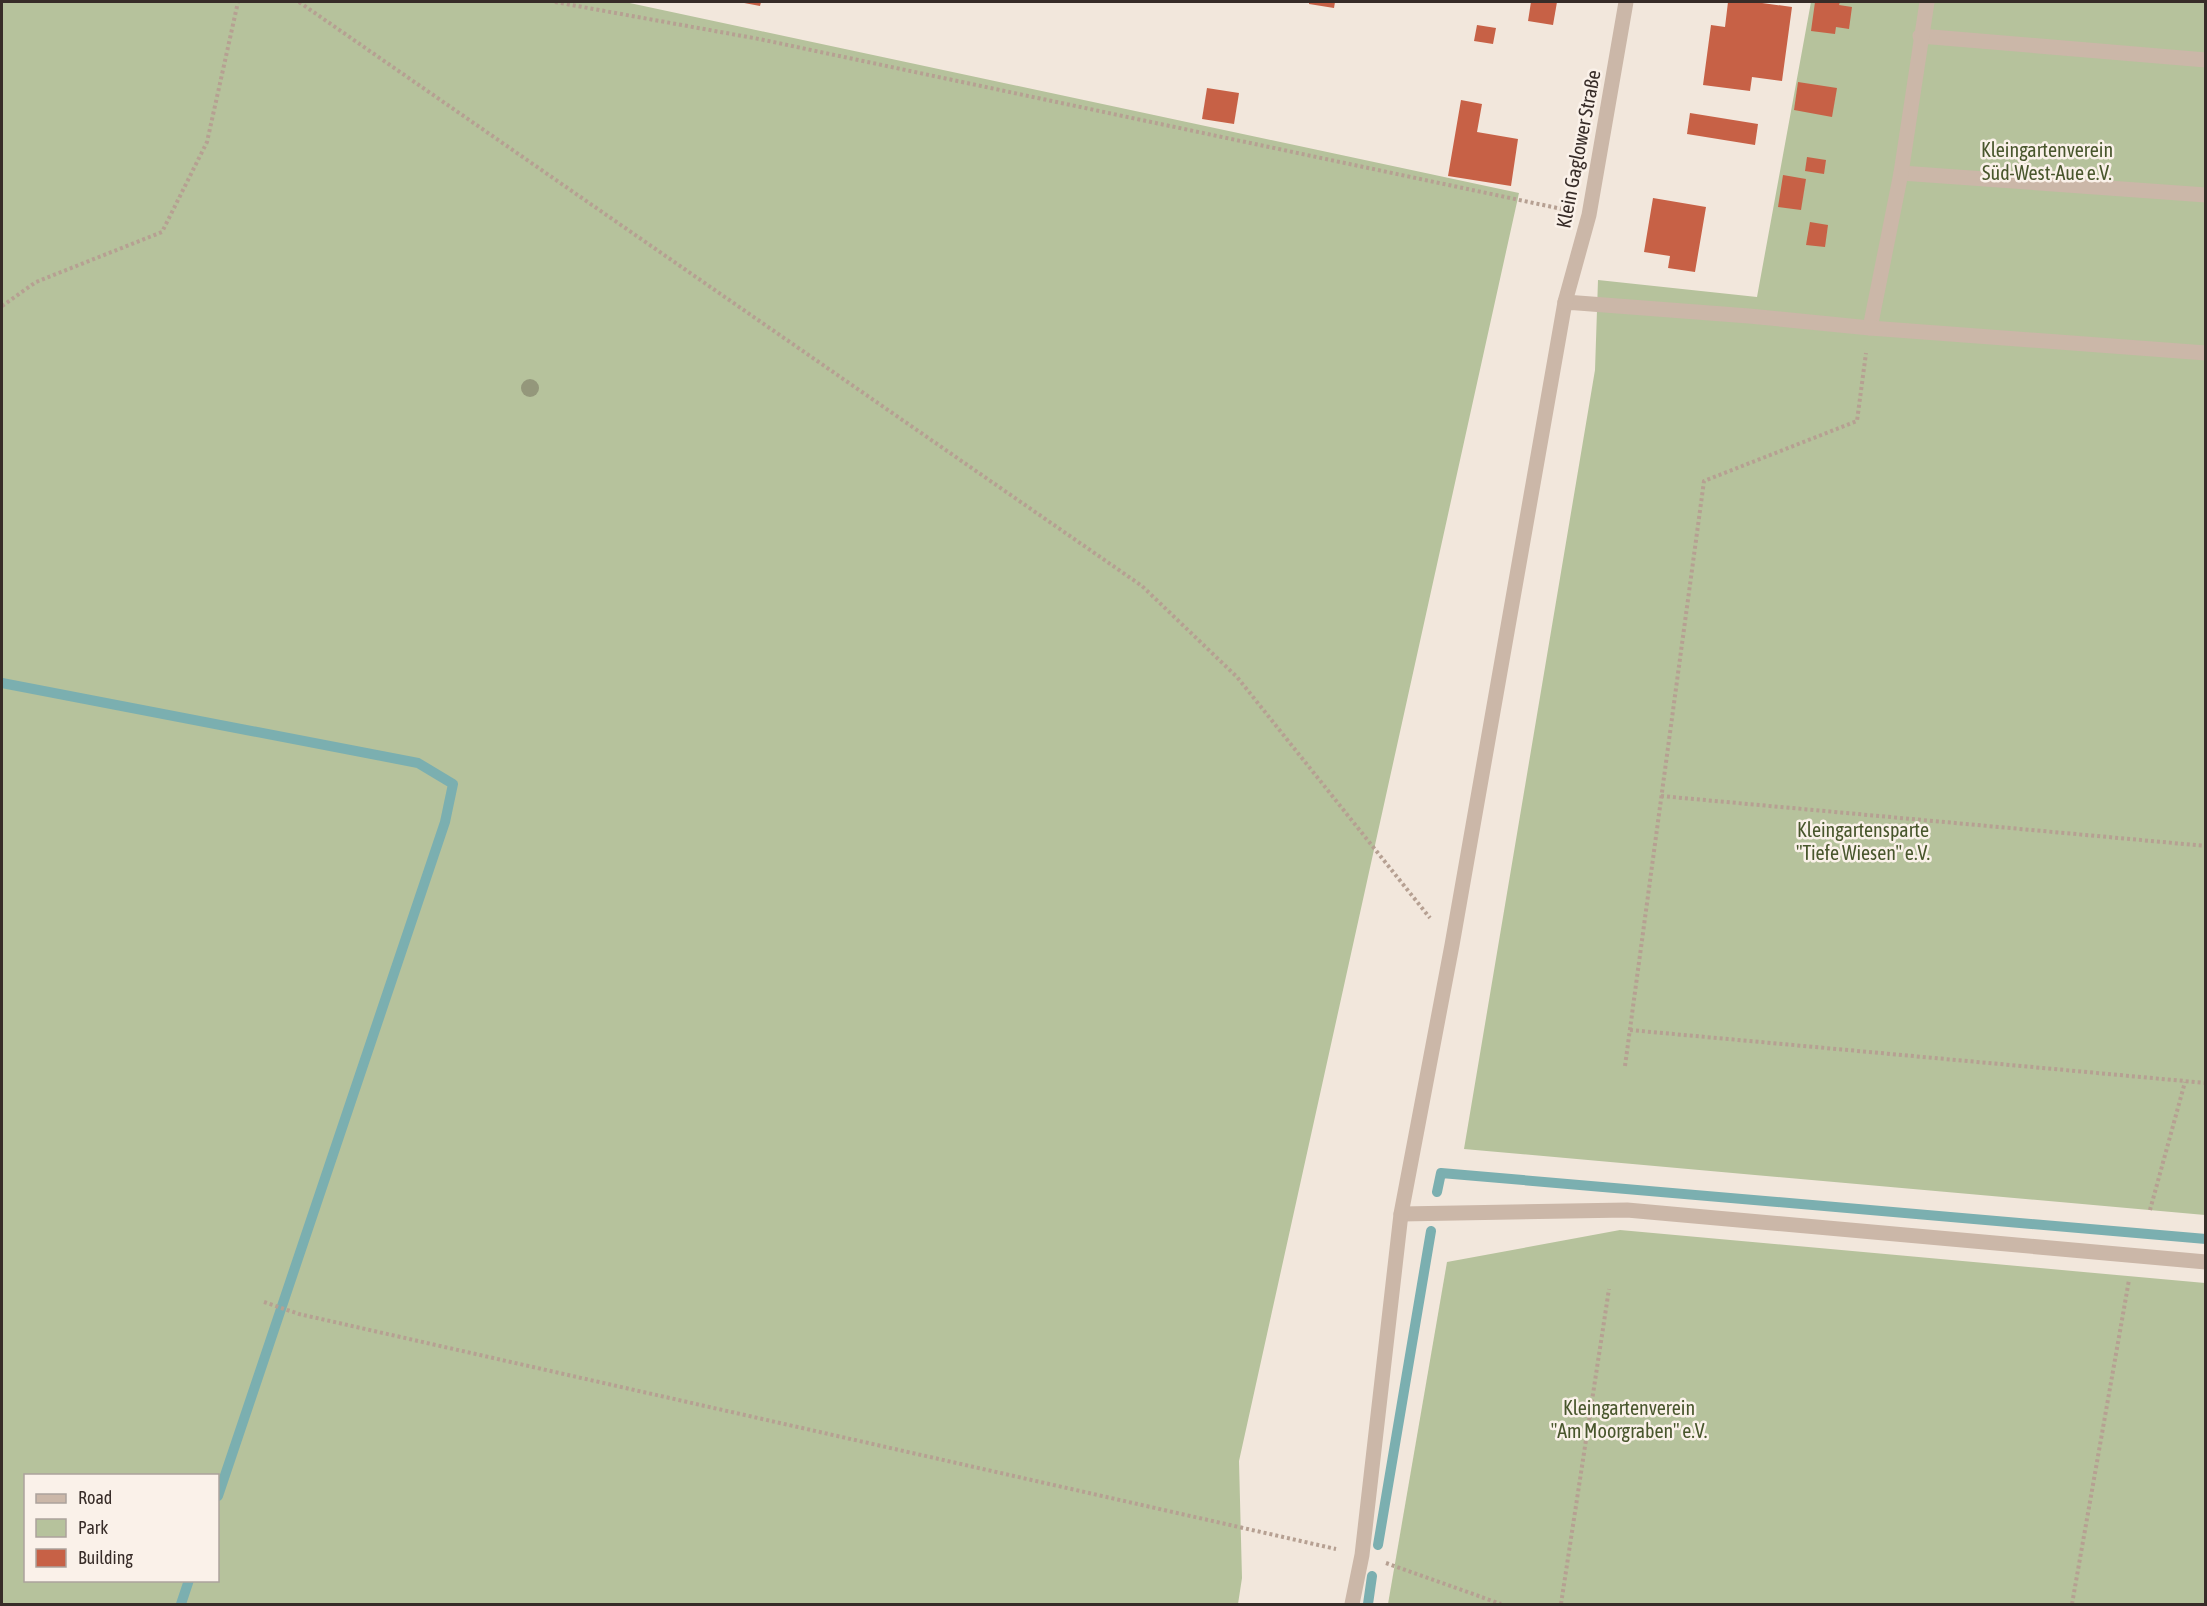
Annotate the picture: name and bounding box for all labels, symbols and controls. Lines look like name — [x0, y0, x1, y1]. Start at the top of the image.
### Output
street label: Klein Gaglower Straße — [1551, 68, 1605, 230]
park label: Kleingartenverein Süd-West-Aue e.V. — [1981, 138, 2113, 184]
park label: Kleingartensparte "Tiefe Wiesen" e.V. — [1796, 818, 1930, 864]
park label: Kleingartenverein "Am Moorgraben" e.V. — [1551, 1396, 1707, 1442]
legend — [24, 1474, 219, 1582]
text: Road — [78, 1487, 112, 1508]
text: Park — [78, 1517, 108, 1538]
text: Building — [78, 1547, 133, 1568]

